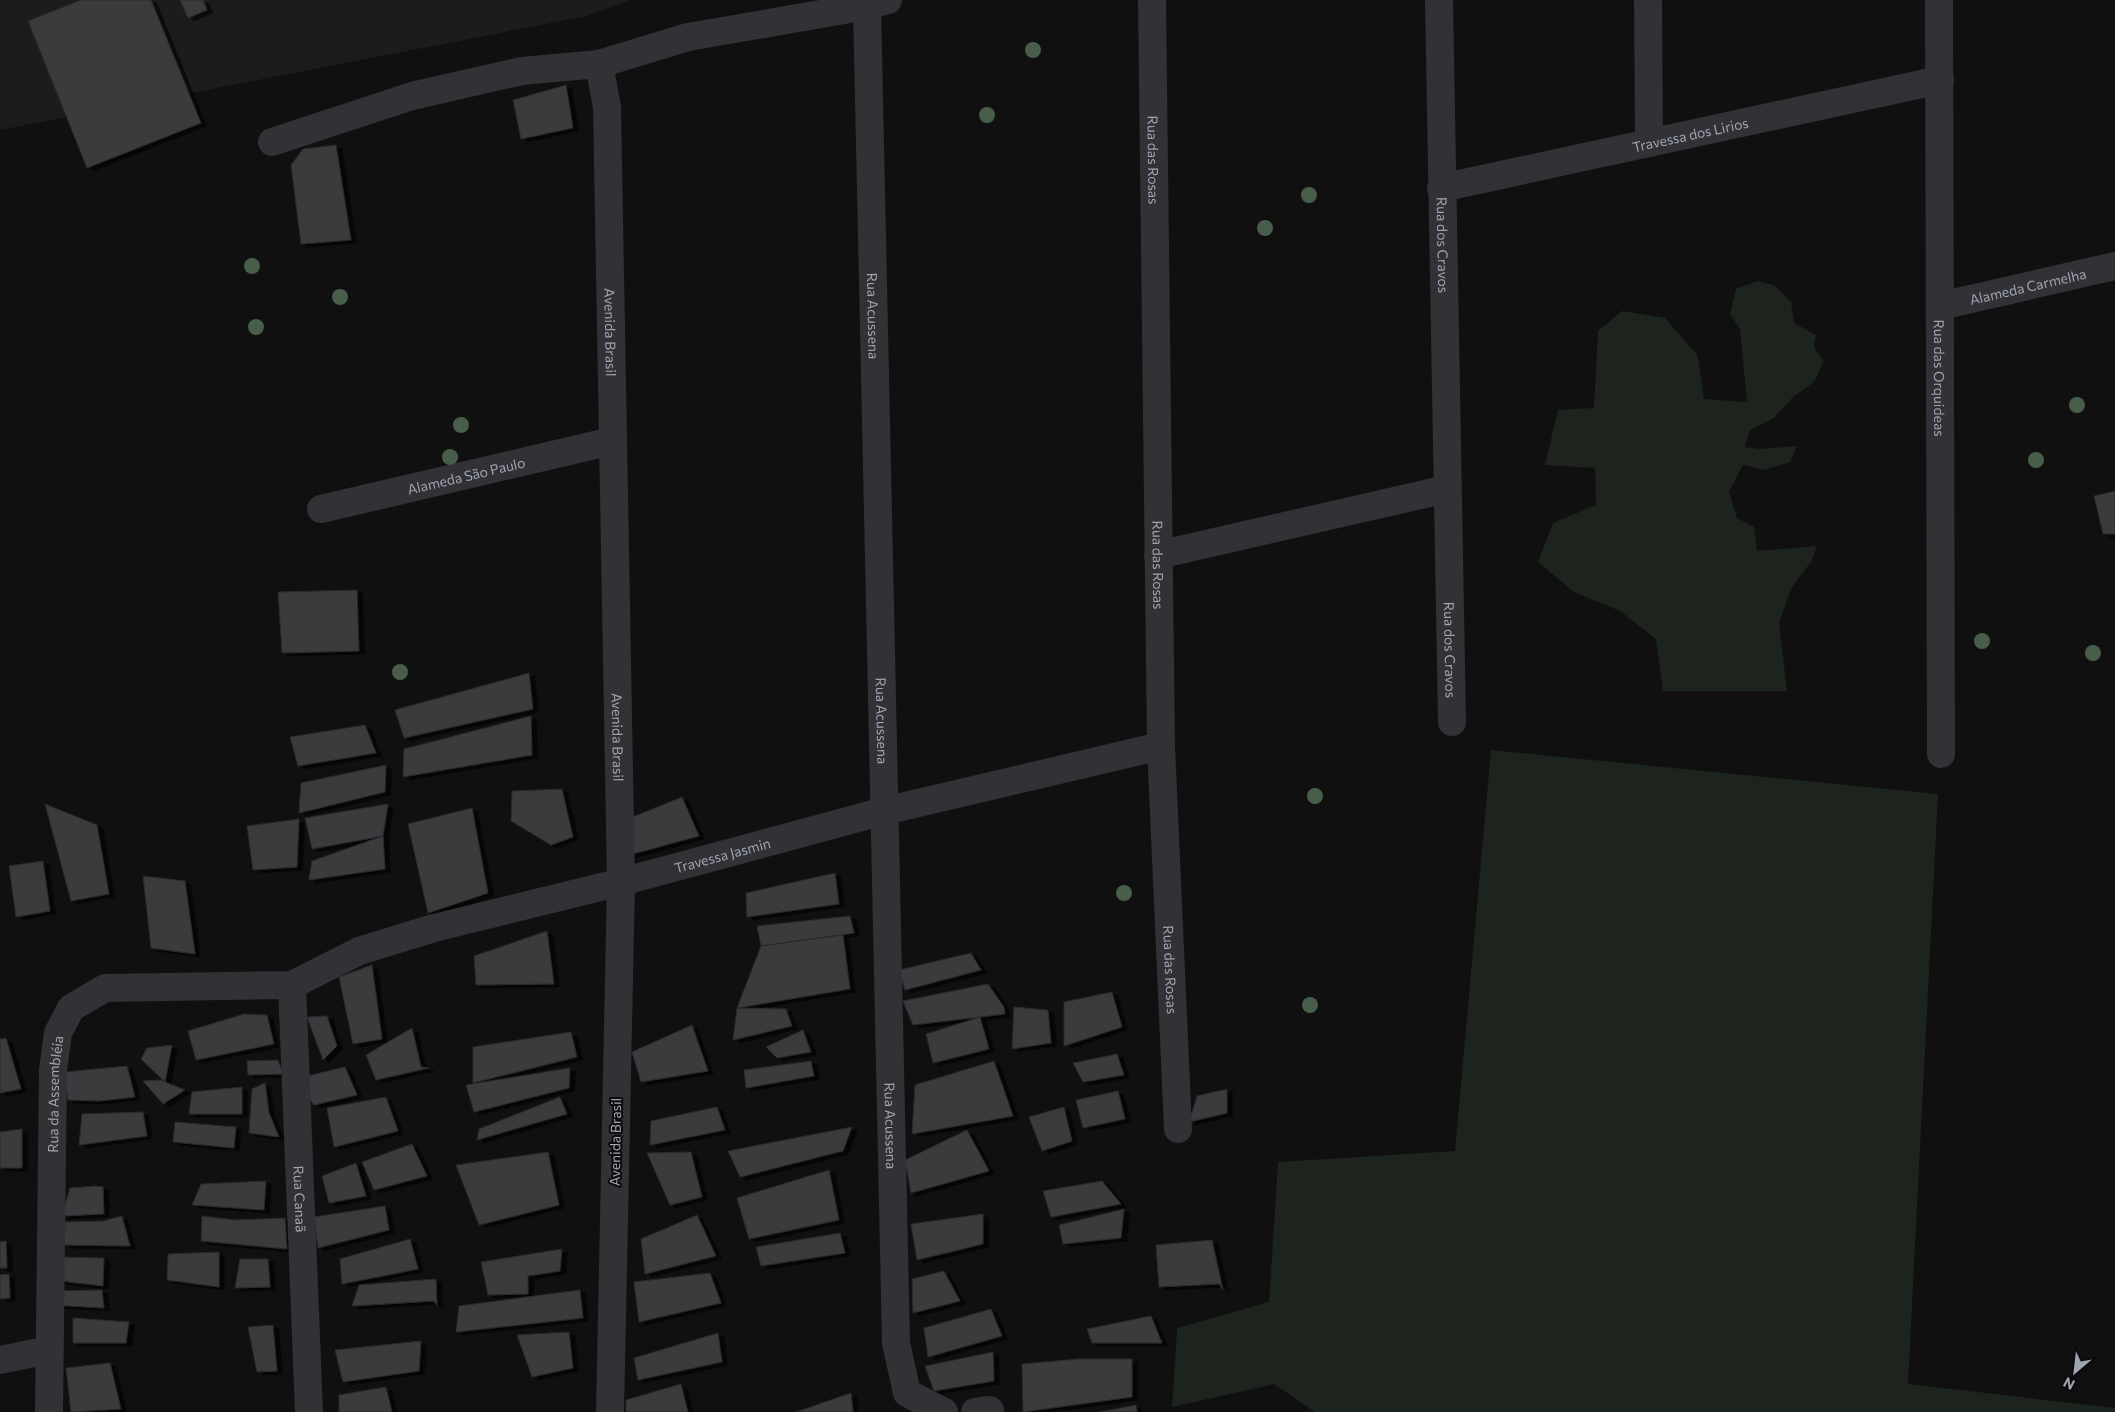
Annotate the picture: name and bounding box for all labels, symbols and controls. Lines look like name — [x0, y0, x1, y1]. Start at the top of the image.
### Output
street label: Travessa dos Lirios — [1631, 113, 1750, 155]
street label: Rua das Rosas — [1145, 115, 1163, 205]
street label: Rua dos Cravos — [1434, 197, 1453, 293]
street label: Alameda Carmelha — [1968, 264, 2088, 308]
street label: Rua Acussena — [864, 272, 883, 359]
street label: Avenida Brasil — [602, 288, 620, 377]
street label: Rua das Orquideas — [1931, 319, 1949, 437]
street label: Alameda São Paulo — [405, 453, 527, 497]
street label: Rua das Rosas — [1150, 520, 1168, 609]
street label: Rua dos Cravos — [1441, 602, 1460, 698]
street label: Rua Acussena — [873, 677, 892, 764]
street label: Avenida Brasil — [609, 693, 628, 782]
street label: Travessa Jasmin — [672, 834, 772, 876]
street label: Rua das Rosas — [1160, 925, 1181, 1014]
street label: Rua da Assembléia — [44, 1034, 66, 1153]
street label: Rua Acussena — [882, 1082, 901, 1169]
street label: Avenida Brasil — [606, 1098, 624, 1186]
street label: Rua Canaã — [291, 1165, 310, 1232]
north arrow — [2050, 1347, 2100, 1397]
text: N — [2060, 1374, 2077, 1394]

